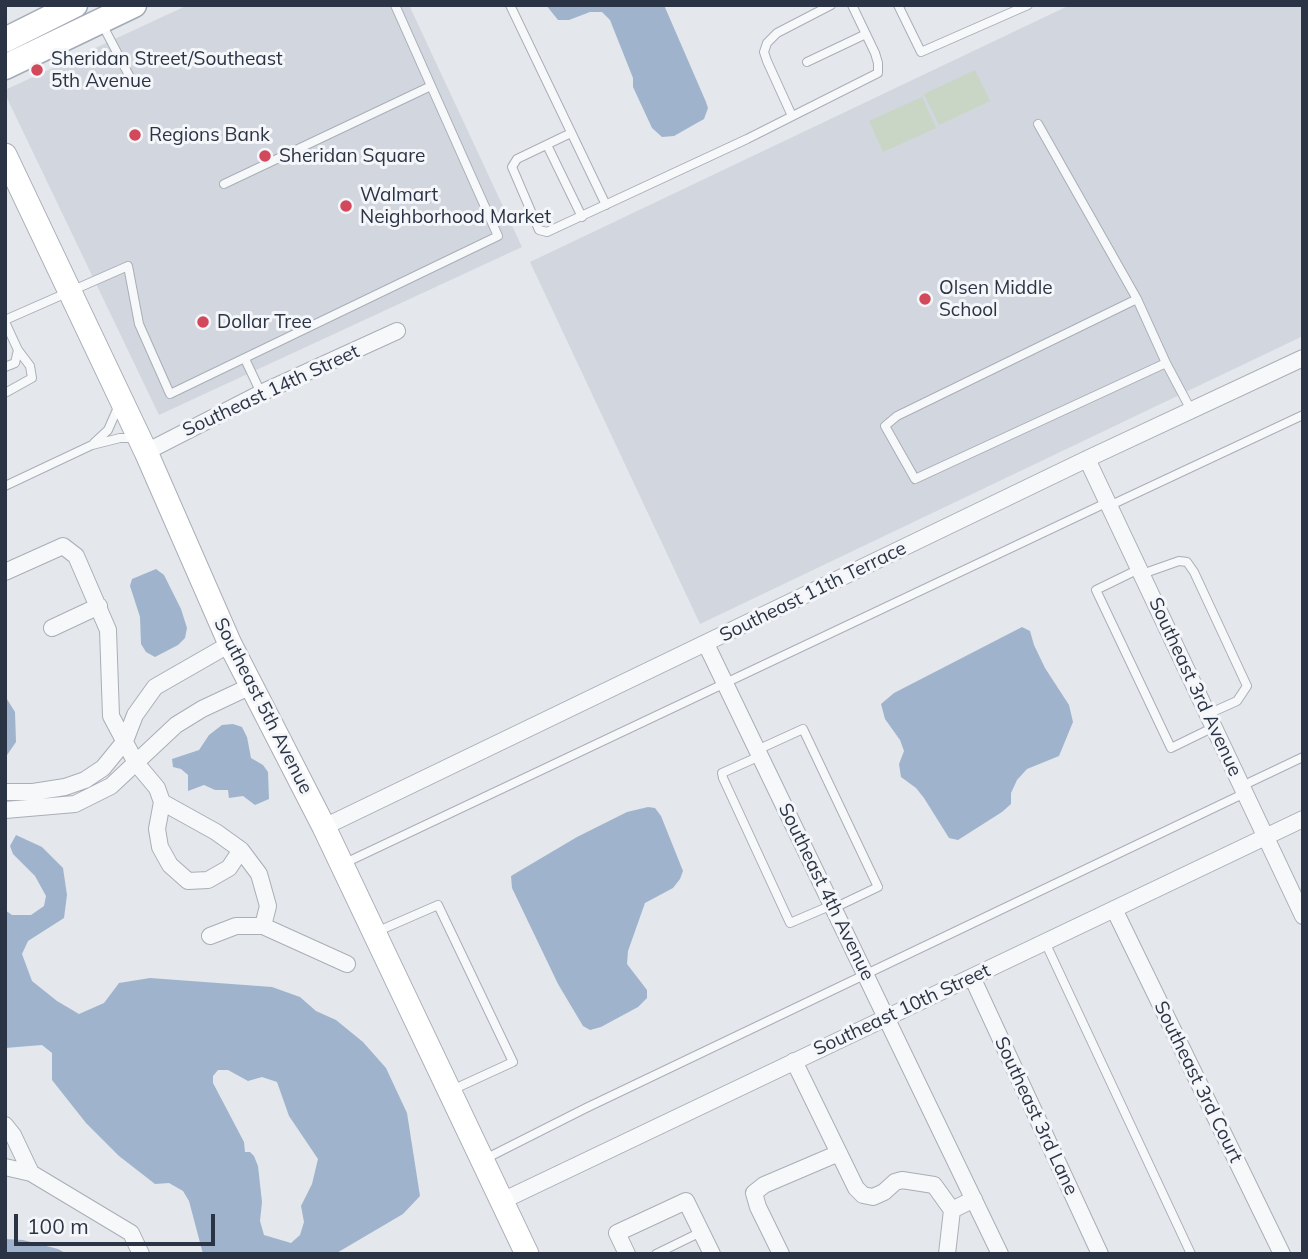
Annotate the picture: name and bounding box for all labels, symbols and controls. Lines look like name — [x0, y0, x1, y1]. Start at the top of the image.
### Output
place label: Sheridan Street/Southeast 5th Avenue — [51, 48, 283, 92]
marker: Sheridan Street/Southeast 5th Avenue — [29, 62, 45, 78]
place label: Regions Bank — [149, 124, 270, 146]
marker: Regions Bank — [127, 127, 143, 143]
place label: Sheridan Square — [279, 145, 425, 167]
marker: Sheridan Square — [257, 148, 273, 164]
place label: Walmart Neighborhood Market — [360, 184, 551, 228]
marker: Walmart Neighborhood Market — [338, 198, 354, 214]
place label: Olsen Middle School — [939, 277, 1053, 321]
marker: Olsen Middle School — [917, 291, 933, 307]
place label: Dollar Tree — [217, 311, 312, 333]
marker: Dollar Tree — [195, 314, 211, 330]
street label: Southeast 14th Street — [179, 340, 363, 442]
street label: Southeast 11th Terrace — [716, 537, 910, 647]
street label: Southeast 3rd Avenue — [1144, 594, 1246, 780]
street label: Southeast 5th Avenue — [209, 614, 317, 798]
street label: Southeast 4th Avenue — [773, 800, 879, 984]
street label: Southeast 10th Street — [810, 959, 994, 1061]
street label: Southeast 3rd Court — [1149, 998, 1247, 1166]
street label: Southeast 3rd Lane — [989, 1033, 1083, 1199]
scale bar — [18, 1200, 219, 1244]
text: 100 m — [27, 1213, 89, 1239]

